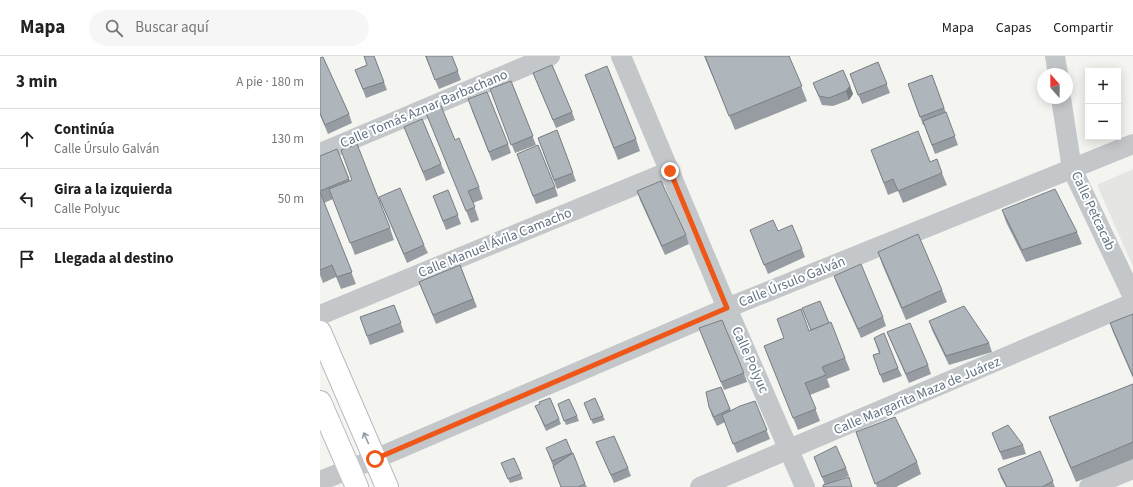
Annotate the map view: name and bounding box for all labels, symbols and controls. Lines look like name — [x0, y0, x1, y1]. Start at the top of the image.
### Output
search box — [89, 10, 369, 46]
text: Mapa — [20, 14, 65, 41]
icon: search — [103, 17, 125, 39]
text: Buscar aquí — [135, 17, 209, 38]
text: Mapa — [942, 18, 974, 38]
text: Capas — [996, 18, 1031, 38]
text: Compartir — [1053, 18, 1113, 38]
street label: Calle Tomás Aznar Barbachano — [337, 65, 511, 153]
north arrow — [1037, 68, 1073, 104]
map controls — [1085, 68, 1121, 140]
button: + — [1085, 68, 1121, 104]
text: 3 min — [16, 70, 57, 94]
text: A pie · 180 m — [236, 73, 304, 91]
button: − — [1085, 104, 1121, 140]
text: Continúa — [54, 119, 115, 140]
icon: ahead — [16, 128, 38, 150]
text: 130 m — [271, 130, 304, 148]
text: Calle Úrsulo Galván — [54, 140, 159, 158]
route end — [661, 162, 679, 180]
street label: Calle Petcacab — [1066, 168, 1120, 254]
text: Gira a la izquierda — [54, 179, 173, 200]
icon: left — [16, 188, 38, 210]
text: 50 m — [278, 190, 304, 208]
text: Calle Polyuc — [54, 200, 120, 218]
street label: Calle Manuel Ávila Camacho — [415, 203, 575, 283]
icon: arrive — [16, 248, 38, 270]
text: Llegada al destino — [54, 248, 174, 269]
street label: Calle Úrsulo Galván — [736, 251, 848, 313]
street label: Calle Polyuc — [726, 323, 774, 397]
street label: Calle Margarita Maza de Juárez — [830, 352, 1004, 440]
one-way arrow — [362, 433, 369, 445]
route start — [366, 450, 384, 468]

